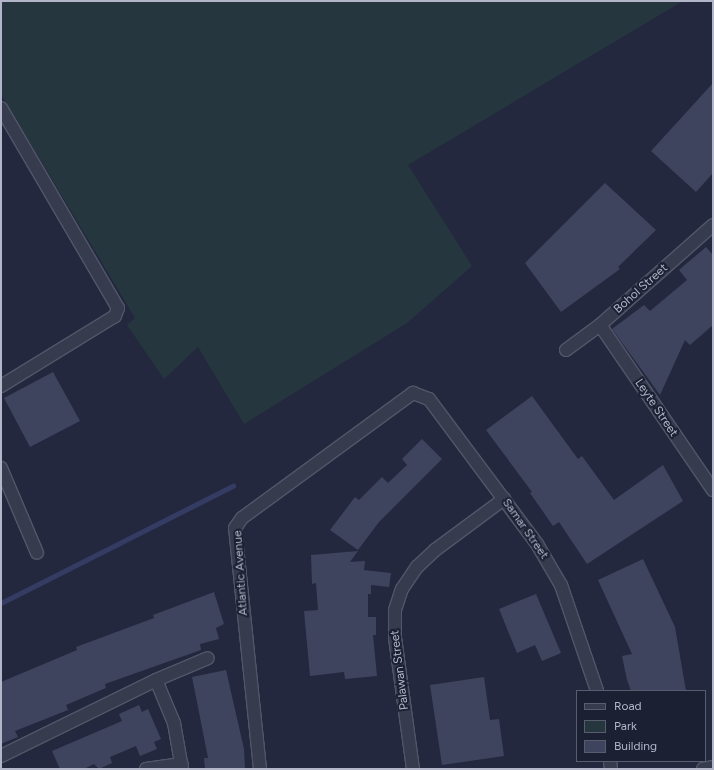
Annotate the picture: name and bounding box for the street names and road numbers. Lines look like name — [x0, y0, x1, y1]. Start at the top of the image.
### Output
street label: Bohol Street — [611, 261, 671, 317]
street label: Leyte Street — [631, 376, 681, 440]
street label: Samar Street — [499, 496, 551, 562]
street label: Atlantic Avenue — [231, 530, 251, 616]
street label: Palawan Street — [388, 629, 412, 711]

